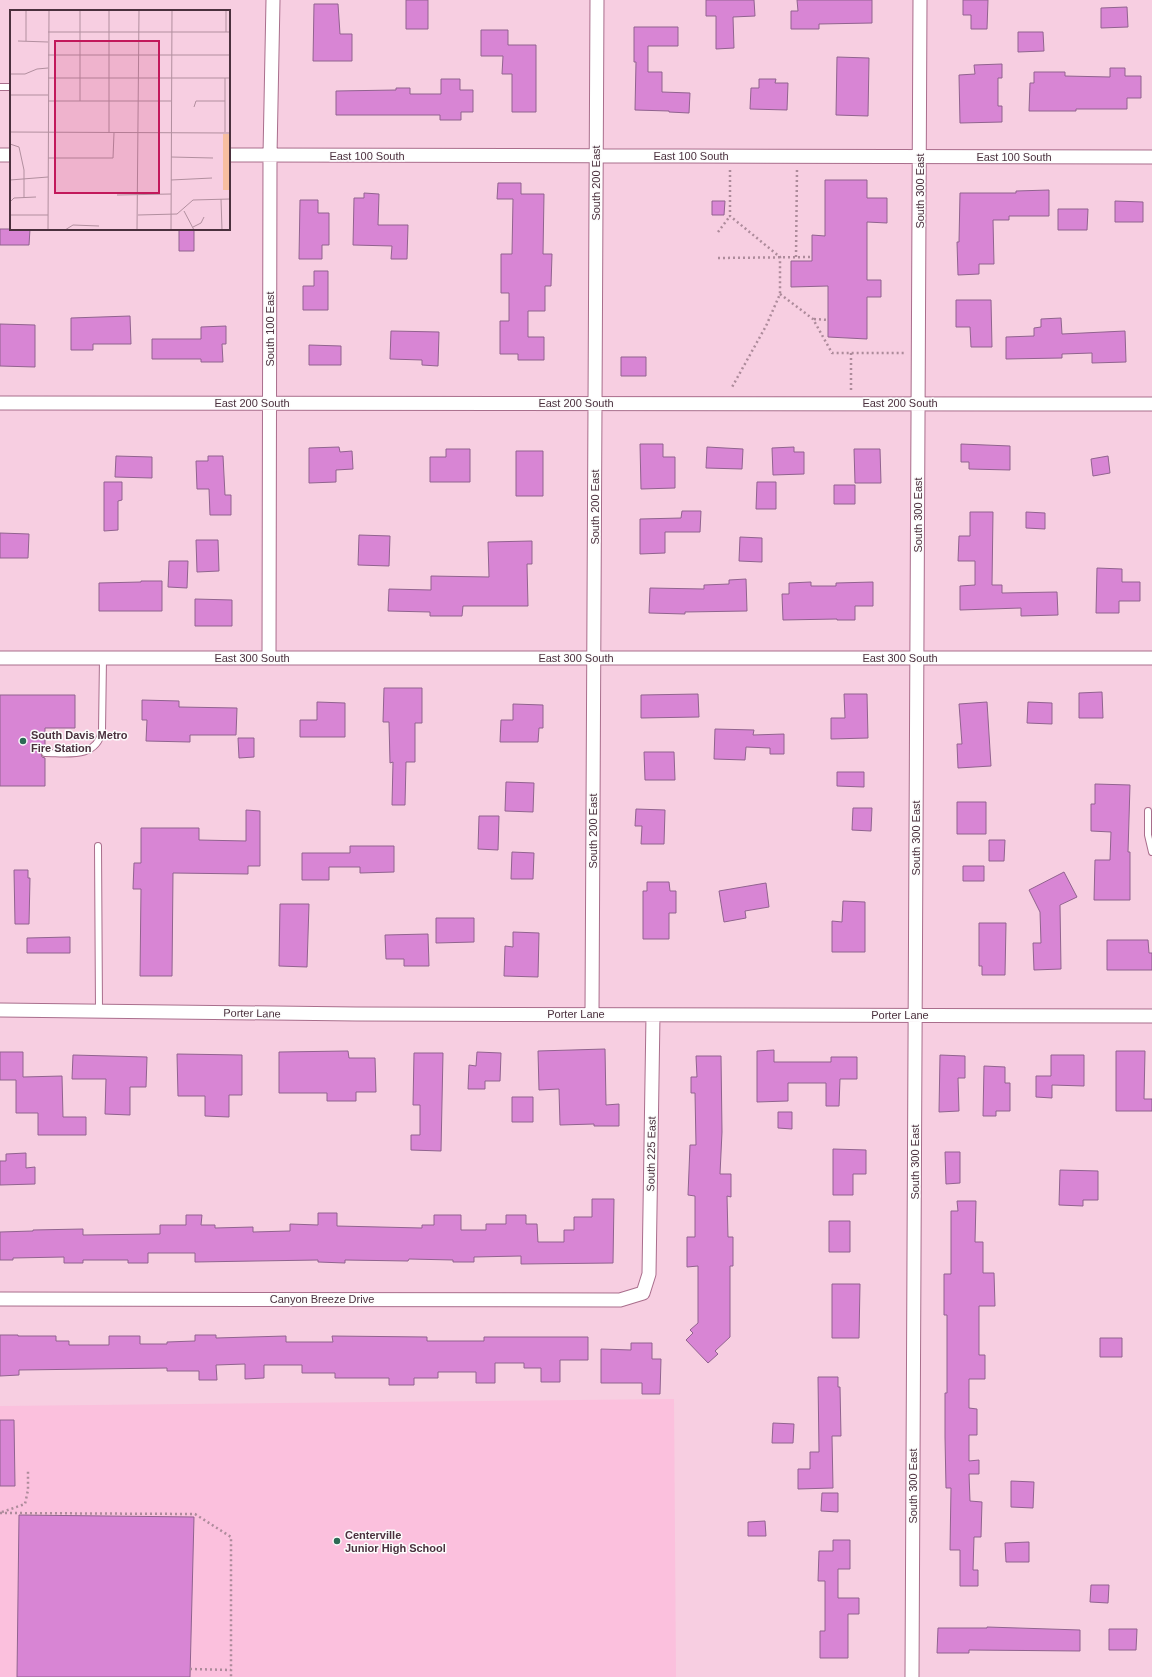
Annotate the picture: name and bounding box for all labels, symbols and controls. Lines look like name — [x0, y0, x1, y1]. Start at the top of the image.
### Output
inset map — [10, 10, 230, 230]
street label: South 200 East — [590, 145, 602, 221]
street label: East 100 South — [329, 150, 405, 162]
street label: East 100 South — [653, 150, 729, 162]
street label: East 100 South — [976, 151, 1052, 163]
street label: South 300 East — [914, 153, 926, 229]
street label: South 100 East — [264, 291, 276, 367]
street label: East 200 South — [214, 397, 290, 409]
street label: East 200 South — [538, 397, 614, 409]
street label: East 200 South — [862, 397, 938, 409]
street label: South 200 East — [589, 469, 601, 545]
street label: South 300 East — [912, 477, 924, 553]
street label: East 300 South — [214, 652, 290, 664]
street label: East 300 South — [538, 652, 614, 664]
street label: East 300 South — [862, 652, 938, 664]
place label: South Davis Metro Fire Station — [31, 729, 128, 754]
marker: South Davis Metro Fire Station — [18, 736, 28, 746]
street label: South 200 East — [587, 793, 599, 869]
street label: South 300 East — [910, 800, 922, 876]
street label: Porter Lane — [223, 1006, 281, 1020]
street label: Porter Lane — [547, 1008, 605, 1020]
street label: Porter Lane — [871, 1009, 929, 1021]
street label: South 225 East — [644, 1116, 658, 1192]
street label: South 300 East — [909, 1124, 921, 1200]
street label: Canyon Breeze Drive — [270, 1293, 374, 1305]
street label: South 300 East — [907, 1448, 919, 1524]
place label: Centerville Junior High School — [345, 1529, 446, 1554]
marker: Centerville Junior High School — [332, 1536, 342, 1546]

